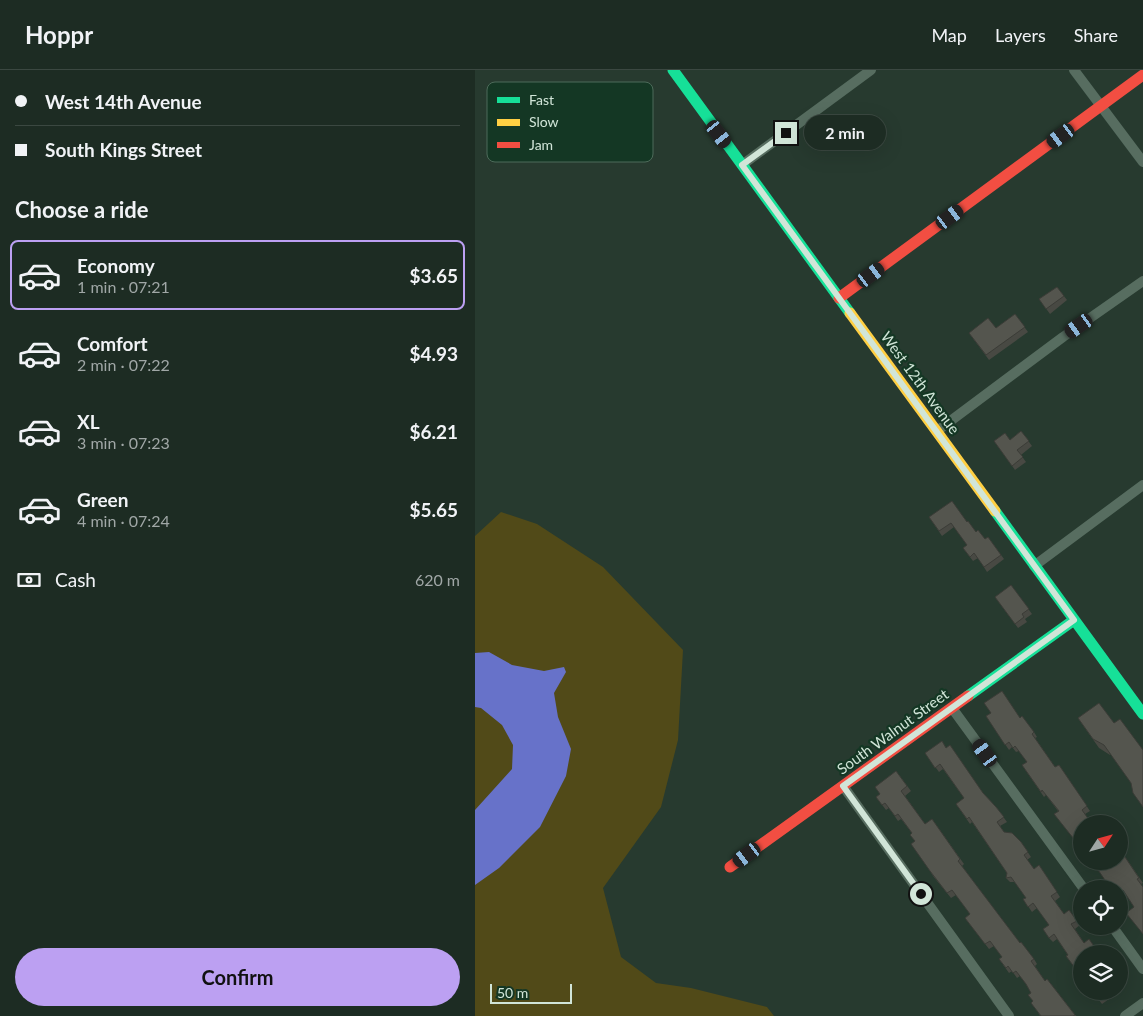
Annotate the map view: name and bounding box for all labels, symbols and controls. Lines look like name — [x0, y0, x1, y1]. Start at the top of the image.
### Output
text: Hoppr — [25, 20, 93, 49]
text: Map — [931, 24, 967, 46]
text: Layers — [995, 24, 1046, 46]
text: Share — [1074, 24, 1118, 46]
legend — [487, 82, 653, 162]
text: West 14th Avenue — [45, 90, 202, 113]
text: Fast — [529, 91, 554, 108]
text: Slow — [529, 113, 559, 130]
callout: 2 min — [803, 116, 886, 150]
car — [703, 118, 734, 150]
car — [1044, 121, 1077, 151]
route end — [775, 122, 797, 144]
text: 2 min — [825, 123, 865, 142]
text: Jam — [529, 136, 553, 153]
text: South Kings Street — [45, 138, 202, 161]
text: Choose a ride — [15, 196, 149, 223]
car — [933, 202, 966, 232]
icon: car — [17, 253, 62, 298]
text: Economy — [77, 254, 155, 277]
car — [854, 260, 887, 290]
text: $3.65 — [409, 264, 458, 287]
text: 1 min · 07:21 — [77, 277, 170, 296]
car — [1062, 311, 1095, 341]
street label: West 12th Avenue — [878, 328, 964, 437]
icon: car — [17, 331, 62, 376]
text: Comfort — [77, 332, 148, 355]
text: $4.93 — [409, 342, 458, 365]
text: 2 min · 07:22 — [77, 355, 170, 374]
icon: car — [17, 409, 62, 454]
text: XL — [77, 410, 100, 433]
text: $6.21 — [409, 420, 458, 443]
text: 3 min · 07:23 — [77, 433, 170, 452]
icon: car — [17, 487, 62, 532]
text: Green — [77, 488, 128, 511]
text: $5.65 — [409, 498, 458, 521]
text: 4 min · 07:24 — [77, 511, 170, 530]
icon: cash — [15, 566, 43, 594]
text: Cash — [55, 568, 96, 591]
text: 620 m — [415, 570, 460, 589]
street label: South Walnut Street — [833, 684, 952, 778]
car — [970, 736, 999, 770]
north arrow — [1073, 815, 1127, 870]
map controls — [1073, 815, 1128, 1000]
car — [730, 840, 763, 870]
button: locate — [1073, 880, 1128, 935]
route start — [910, 883, 932, 905]
button: layers — [1073, 945, 1128, 1000]
button: Confirm — [15, 948, 460, 1006]
scale bar — [490, 981, 573, 1004]
text: 50 m — [497, 984, 528, 1001]

